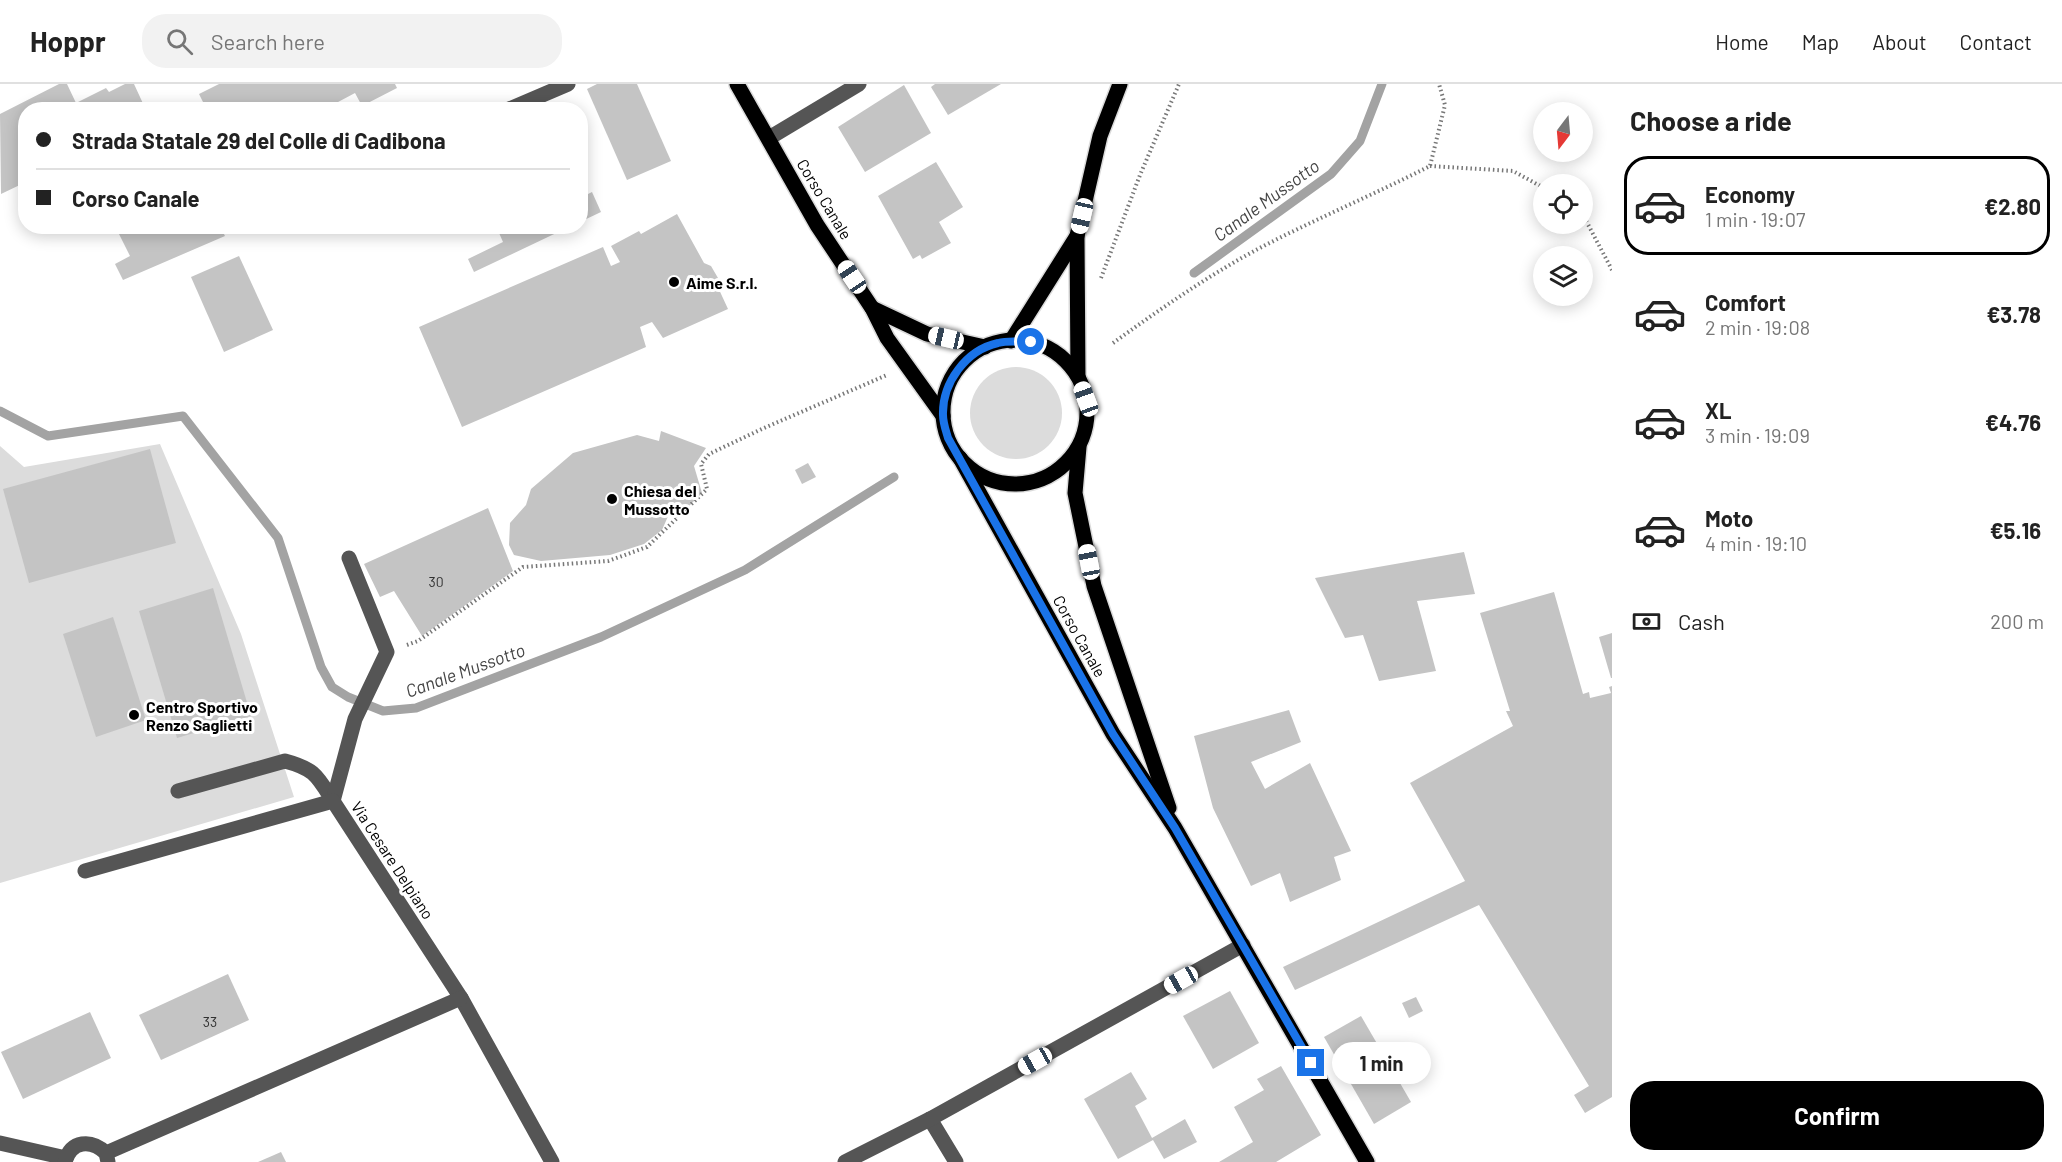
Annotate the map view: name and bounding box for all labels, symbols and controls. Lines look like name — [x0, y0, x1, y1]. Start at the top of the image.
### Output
search box — [142, 14, 562, 68]
text: Hoppr — [30, 24, 106, 58]
icon: search — [163, 25, 196, 58]
text: Search here — [211, 28, 325, 54]
text: Home — [1715, 29, 1769, 54]
text: Map — [1802, 29, 1839, 54]
text: About — [1872, 29, 1927, 54]
text: Contact — [1960, 29, 2032, 54]
north arrow — [1533, 102, 1593, 162]
map controls — [1533, 102, 1593, 306]
text: Choose a ride — [1630, 104, 1792, 136]
text: Strada Statale 29 del Colle di Cadibona — [72, 127, 446, 153]
water label: Canale Mussotto — [1209, 154, 1323, 246]
street label: Corso Canale — [794, 155, 856, 243]
button: locate — [1533, 174, 1593, 234]
icon: car — [1633, 179, 1687, 233]
text: Economy — [1705, 181, 1795, 207]
text: Corso Canale — [72, 185, 200, 211]
text: €2.80 — [1984, 193, 2041, 219]
car — [1069, 196, 1095, 236]
text: 1 min · 19:07 — [1705, 207, 1806, 231]
button: layers — [1533, 246, 1593, 306]
car — [834, 257, 870, 297]
place label: Aime S.r.l. — [686, 273, 758, 292]
marker: Aime S.r.l. — [667, 275, 681, 289]
icon: car — [1633, 287, 1687, 341]
text: Comfort — [1705, 289, 1786, 315]
text: €3.78 — [1986, 301, 2041, 327]
text: 2 min · 19:08 — [1705, 315, 1810, 339]
car — [926, 325, 966, 351]
route start — [1017, 328, 1044, 355]
car — [1071, 379, 1101, 419]
icon: car — [1633, 395, 1687, 449]
text: XL — [1705, 397, 1731, 423]
text: €4.76 — [1985, 409, 2041, 435]
text: 3 min · 19:09 — [1705, 423, 1810, 447]
place label: Chiesa del Mussotto — [624, 481, 697, 518]
marker: Chiesa del Mussotto — [605, 492, 619, 506]
icon: car — [1633, 503, 1687, 557]
text: Moto — [1705, 505, 1753, 531]
text: €5.16 — [1990, 517, 2041, 543]
text: 4 min · 19:10 — [1705, 531, 1807, 555]
car — [1077, 543, 1101, 581]
house number: 30 — [428, 573, 444, 590]
street label: Corso Canale — [1050, 592, 1110, 680]
icon: cash — [1630, 605, 1663, 638]
text: Cash — [1678, 608, 1725, 634]
text: 200 m — [1990, 609, 2044, 633]
water label: Canale Mussotto — [402, 638, 528, 702]
place label: Centro Sportivo Renzo Saglietti — [146, 697, 258, 734]
marker: Centro Sportivo Renzo Saglietti — [127, 708, 141, 722]
street label: Via Cesare Delpiano — [348, 797, 438, 923]
car — [1161, 963, 1201, 997]
house number: 33 — [203, 1013, 217, 1030]
callout: 1 min — [1332, 1042, 1431, 1084]
car — [1015, 1044, 1055, 1078]
route end — [1297, 1049, 1324, 1076]
text: 1 min — [1360, 1051, 1403, 1075]
button: Confirm — [1630, 1081, 2044, 1150]

